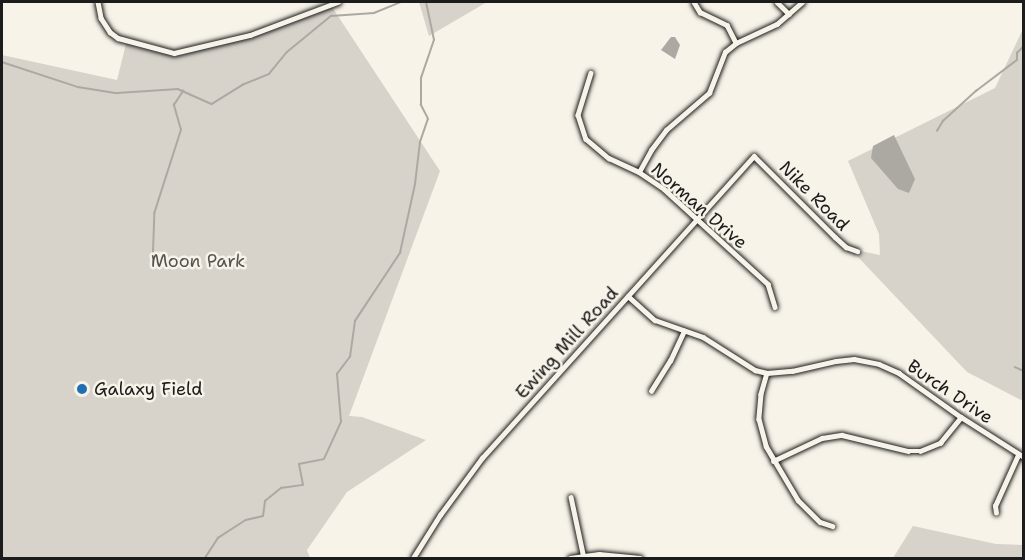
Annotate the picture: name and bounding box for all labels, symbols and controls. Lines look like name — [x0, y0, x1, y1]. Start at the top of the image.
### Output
street label: Nike Road — [775, 157, 853, 235]
street label: Norman Drive — [647, 158, 751, 254]
park label: Moon Park — [151, 250, 245, 272]
street label: Ewing Mill Road — [511, 283, 623, 403]
street label: Burch Drive — [903, 355, 997, 429]
place label: Galaxy Field — [94, 378, 203, 400]
marker: Galaxy Field — [75, 382, 89, 396]

